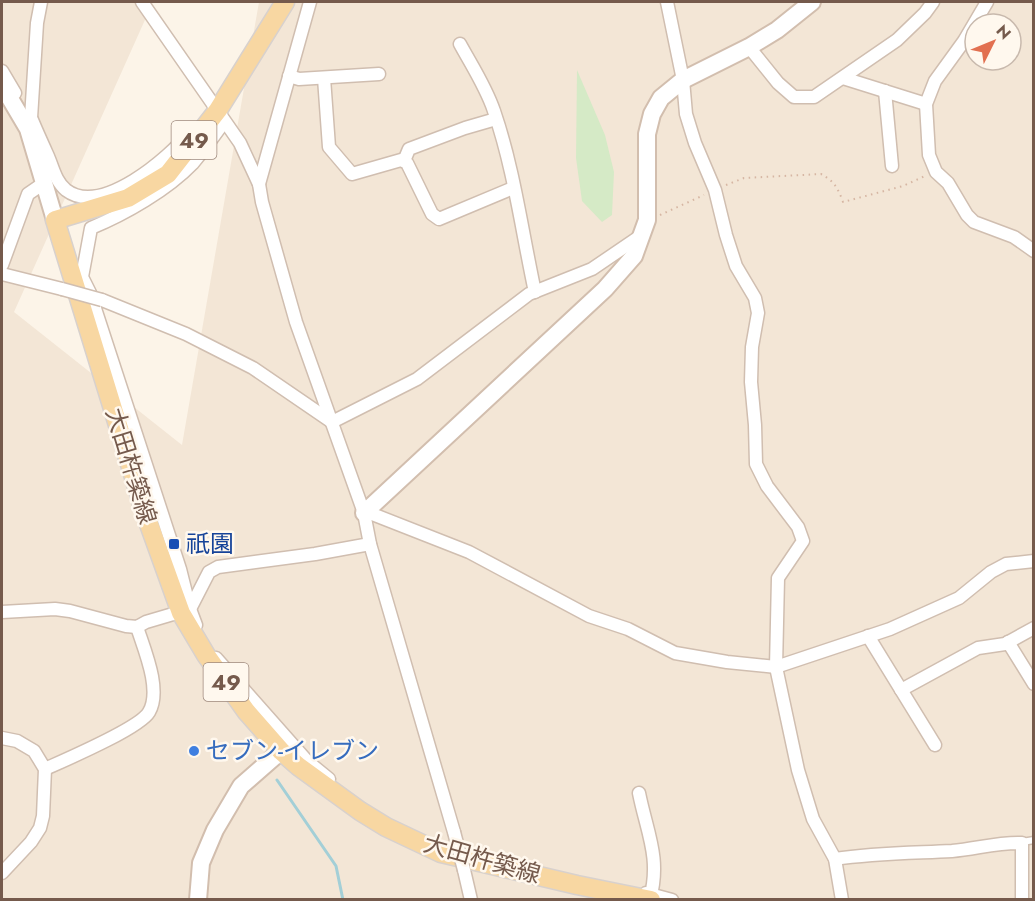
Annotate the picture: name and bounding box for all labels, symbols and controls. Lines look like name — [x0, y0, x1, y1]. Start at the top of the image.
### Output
north arrow — [963, 12, 1023, 72]
text: N — [991, 20, 1016, 45]
road number: 49 — [172, 121, 216, 159]
street label: 大田杵築線 — [97, 403, 166, 528]
place label: 祇園 — [186, 526, 234, 561]
marker: 祇園 — [167, 537, 181, 551]
road number: 49 — [204, 663, 248, 701]
place label: セブン-イレブン — [206, 733, 379, 768]
marker: セブン-イレブン — [187, 744, 201, 758]
street label: 大田杵築線 — [420, 825, 545, 892]

